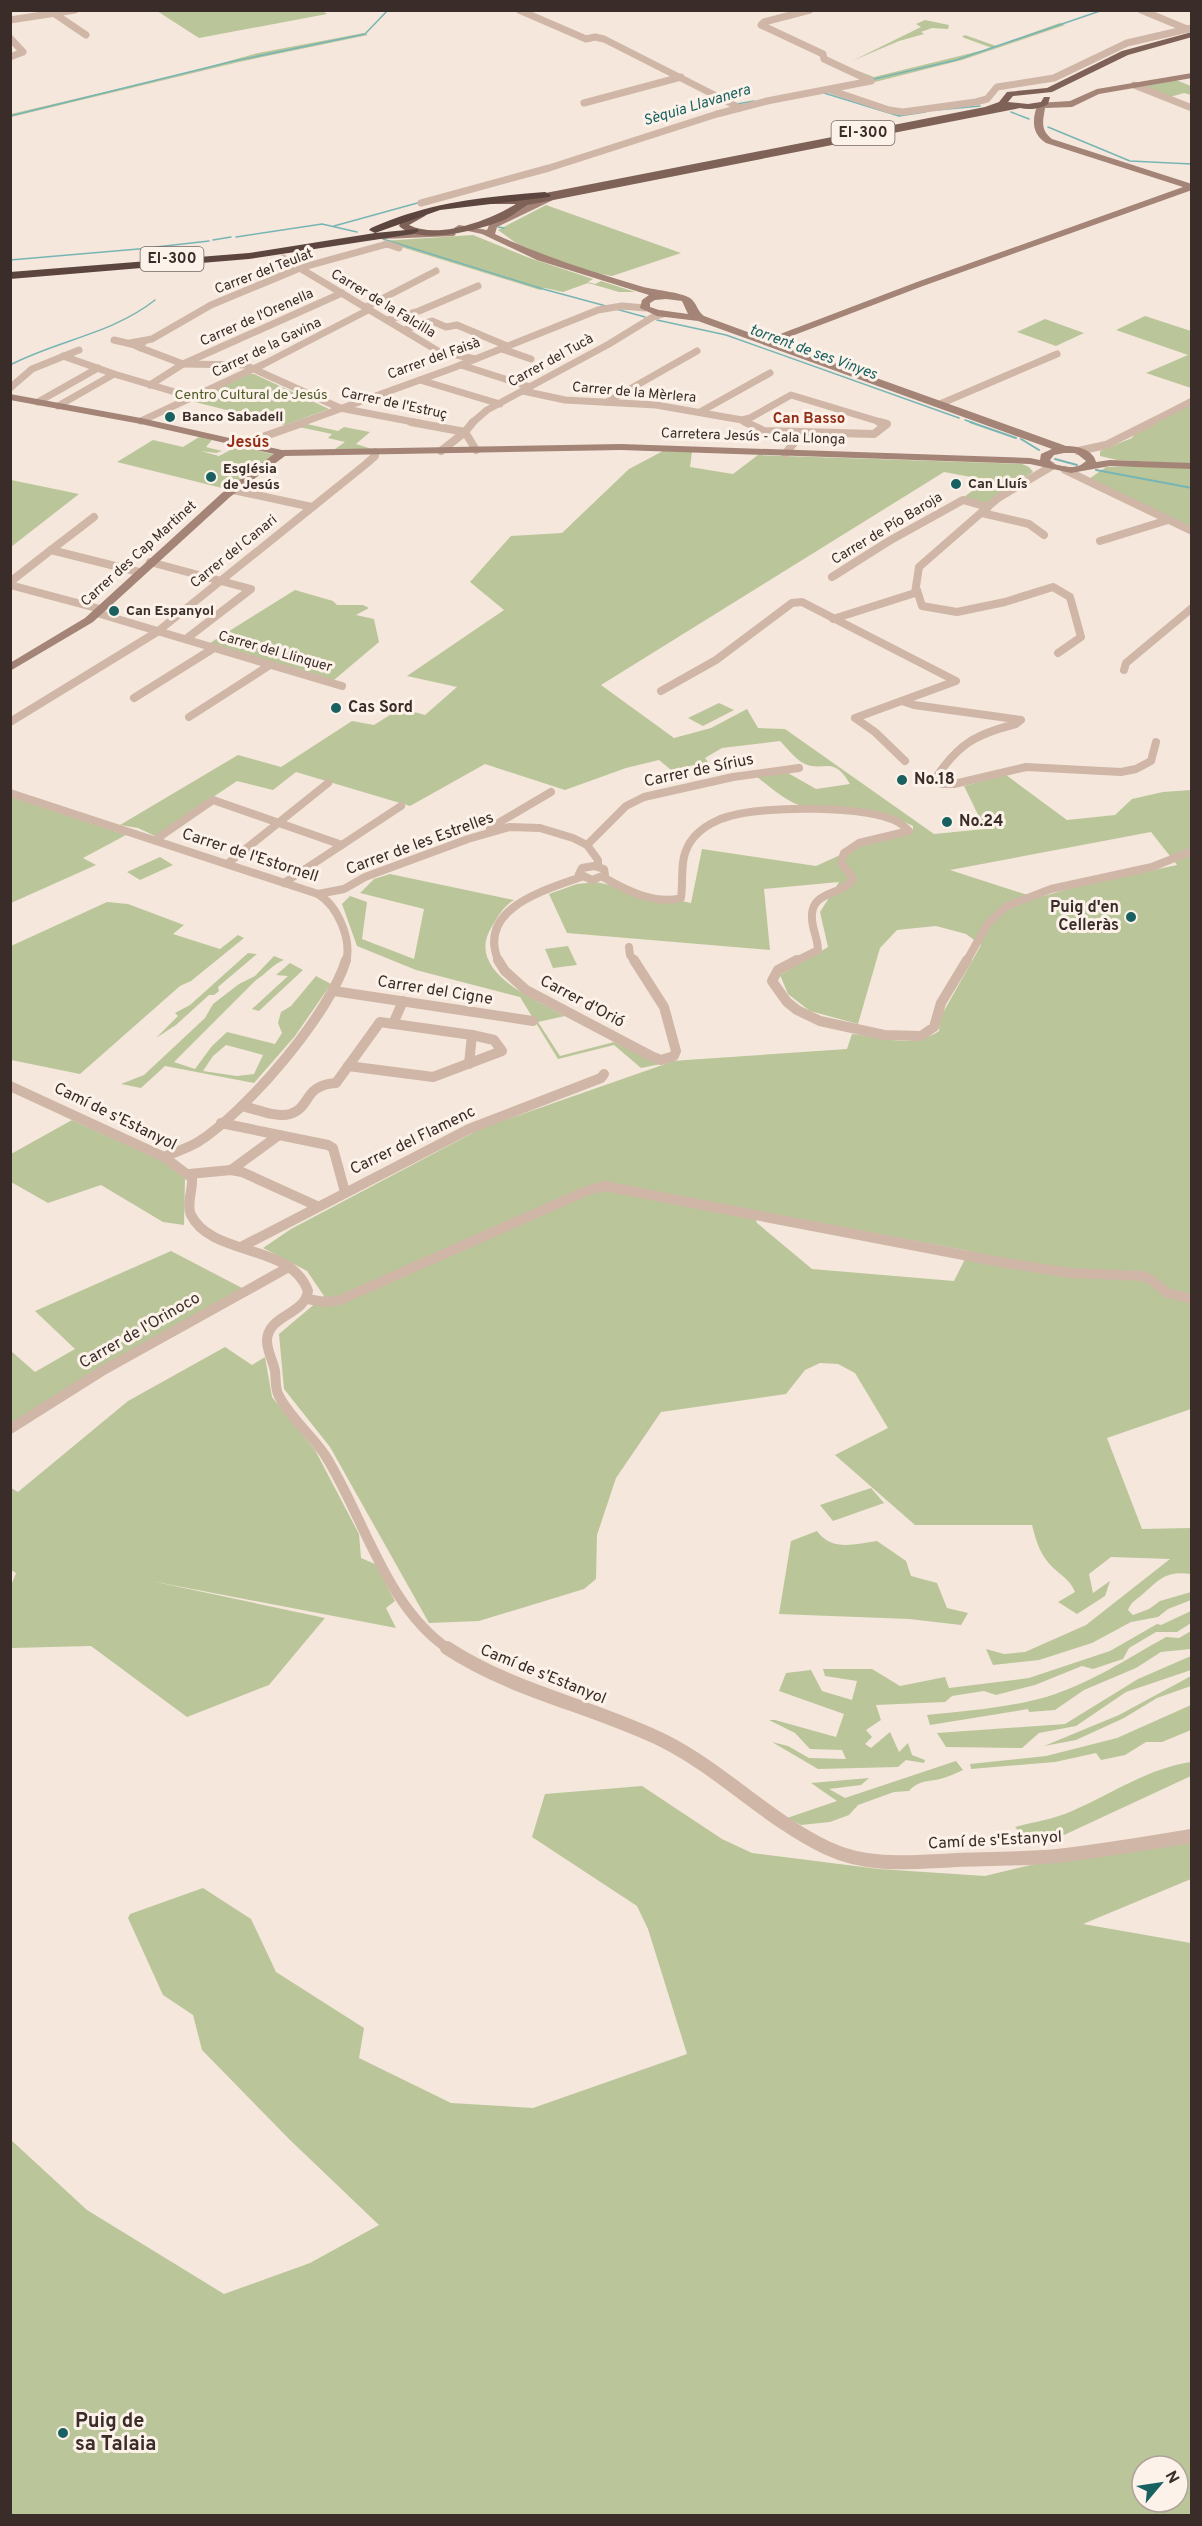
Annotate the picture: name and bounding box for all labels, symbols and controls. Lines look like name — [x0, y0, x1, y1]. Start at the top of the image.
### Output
water label: Sèquia Llavanera — [641, 81, 753, 131]
road number: EI-300 — [832, 121, 894, 145]
street label: Carrer del Teulat — [213, 245, 315, 299]
road number: EI-300 — [140, 247, 204, 271]
street label: Carrer de la Falcilla — [327, 266, 439, 342]
street label: Carrer de l'Orenella — [198, 285, 316, 351]
street label: Carrer de la Gavina — [210, 314, 324, 382]
water label: torrent de ses Vinyes — [747, 321, 880, 385]
street label: Carrer del Tucà — [505, 331, 597, 391]
street label: Carrer del Faisà — [385, 334, 483, 384]
street label: Carrer de la Mèrlera — [571, 379, 697, 407]
street label: Carrer de l'Estruç — [339, 384, 449, 424]
park label: Centro Cultural de Jesús — [174, 387, 328, 404]
place label: Banco Sabadell — [182, 409, 283, 426]
marker: Banco Sabadell — [163, 410, 177, 424]
district label: Can Basso — [773, 410, 845, 429]
street label: Carretera Jesús - Cala Llonga — [660, 425, 846, 449]
district label: Jesús — [227, 433, 269, 453]
place label: Església de Jesús — [223, 461, 280, 494]
marker: Església de Jesús — [204, 470, 218, 484]
place label: Can Lluís — [968, 476, 1028, 493]
marker: Can Lluís — [949, 477, 963, 491]
street label: Carrer de Pío Baroja — [828, 489, 946, 569]
street label: Carrer des Cap Martinet — [78, 498, 200, 610]
street label: Carrer del Canari — [187, 512, 281, 592]
place label: Can Espanyol — [126, 603, 214, 620]
marker: Can Espanyol — [107, 604, 121, 618]
street label: Carrer del Llinquer — [216, 628, 334, 677]
place label: Cas Sord — [348, 698, 413, 718]
marker: Cas Sord — [329, 701, 343, 715]
street label: Carrer de Sírius — [642, 750, 756, 792]
place label: No.18 — [914, 770, 955, 790]
marker: No.18 — [895, 773, 909, 787]
street label: Carrer de les Estrelles — [343, 808, 497, 880]
place label: No.24 — [959, 812, 1003, 832]
marker: No.24 — [940, 815, 954, 829]
street label: Carrer de l'Estornell — [179, 824, 321, 888]
place label: Puig d'en Celleràs — [1050, 898, 1119, 936]
marker: Puig d'en Celleràs — [1124, 910, 1138, 924]
street label: Carrer d'Orió — [536, 971, 628, 1033]
street label: Carrer del Cigne — [376, 972, 494, 1010]
street label: Camí de s'Estanyol — [50, 1079, 180, 1155]
street label: Carrer del Flamenc — [347, 1102, 479, 1180]
street label: Carrer de l'Orinoco — [76, 1288, 204, 1374]
street label: Camí de s'Estanyol — [477, 1641, 609, 1709]
street label: Camí de s'Estanyol — [927, 1827, 1063, 1855]
place label: Puig de sa Talaia — [75, 2409, 156, 2458]
marker: Puig de sa Talaia — [56, 2426, 70, 2440]
north arrow — [1130, 2454, 1190, 2514]
text: N — [1160, 2468, 1183, 2488]

